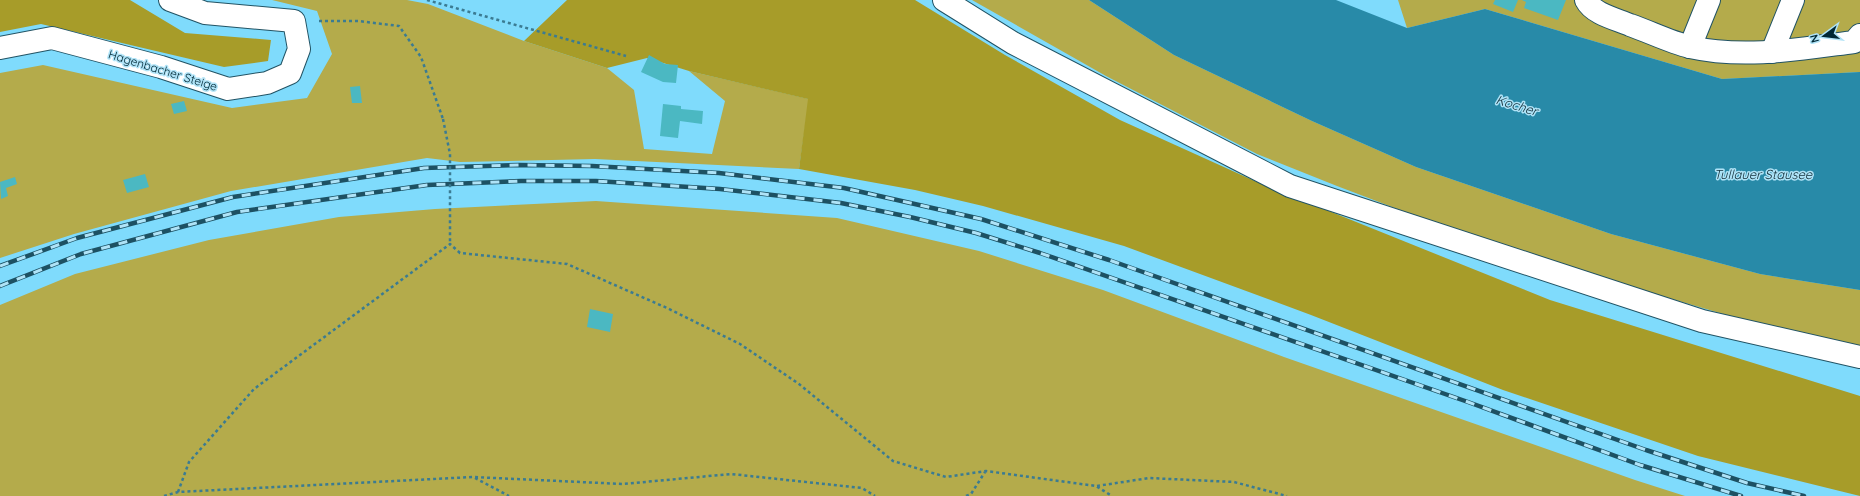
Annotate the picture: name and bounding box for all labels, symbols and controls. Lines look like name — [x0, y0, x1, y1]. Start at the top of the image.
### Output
north arrow — [1804, 16, 1844, 56]
text: N — [1807, 33, 1822, 44]
street label: Hagenbacher Steige — [107, 46, 220, 94]
water label: Kocher — [1494, 91, 1542, 119]
water label: Tullauer Stausee — [1714, 166, 1813, 182]

